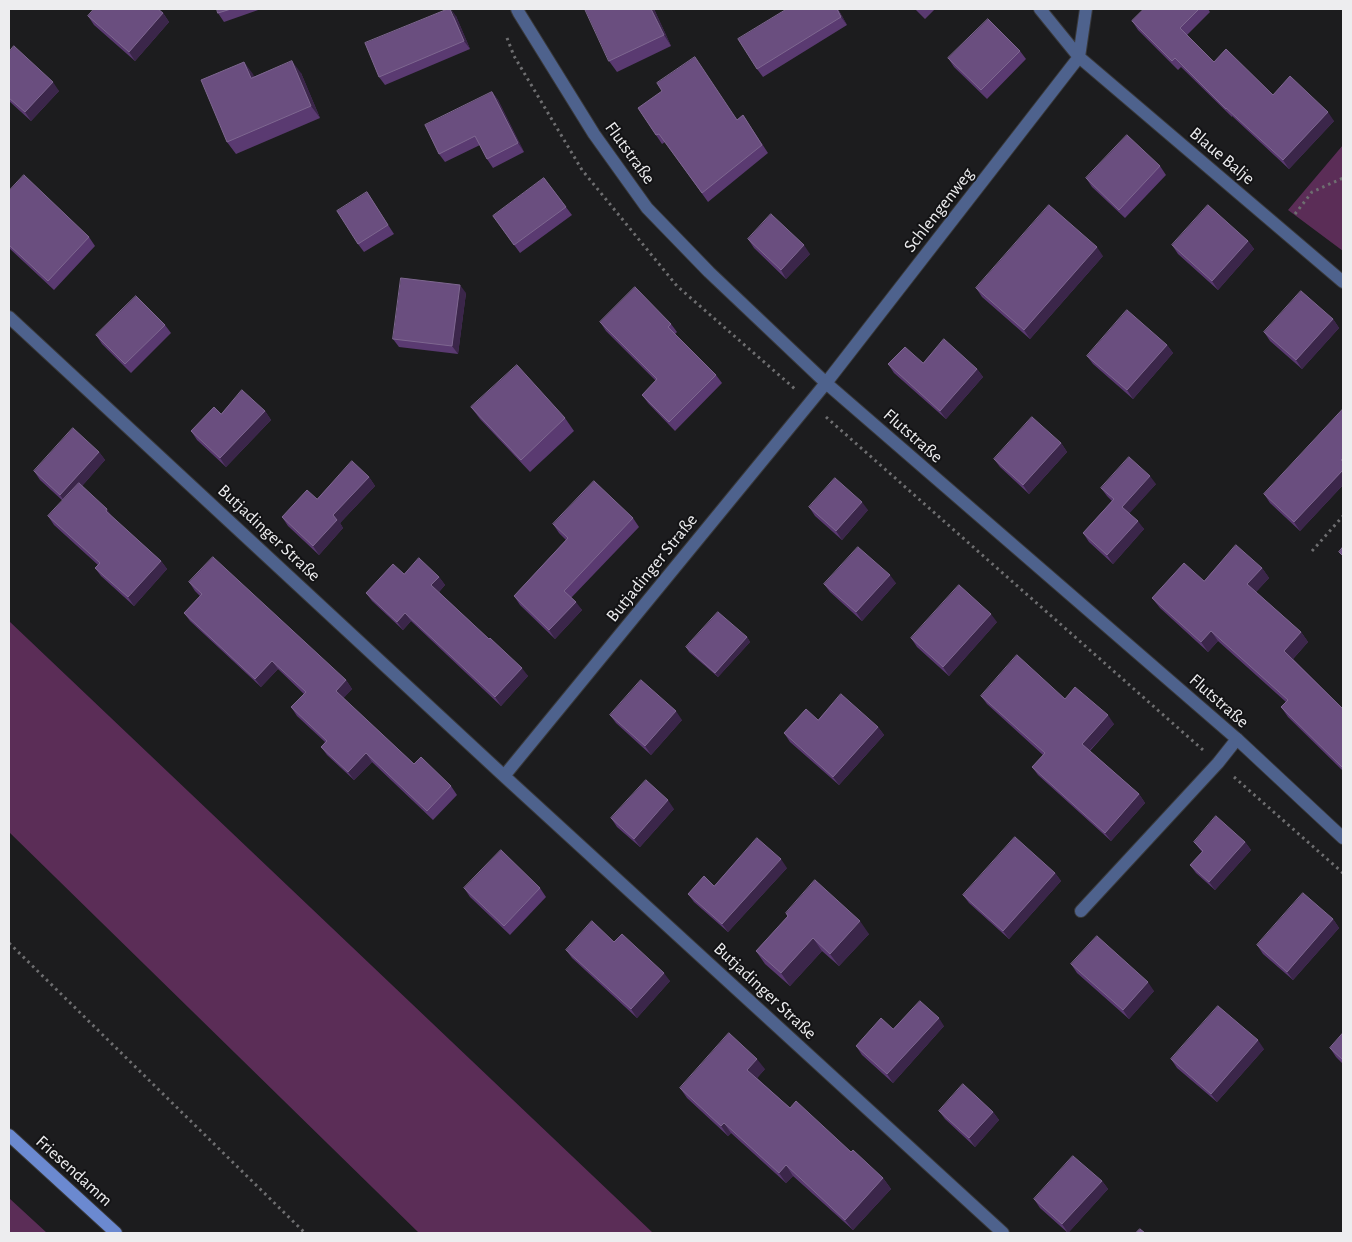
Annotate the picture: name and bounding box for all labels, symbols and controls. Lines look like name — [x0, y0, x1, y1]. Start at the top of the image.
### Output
street label: Flutstraße — [600, 118, 660, 188]
street label: Blaue Balje — [1185, 123, 1259, 189]
street label: Schlengenweg — [899, 163, 979, 257]
street label: Flutstraße — [879, 404, 947, 468]
street label: Butjadinger Straße — [213, 480, 325, 586]
street label: Butjadinger Straße — [602, 510, 702, 626]
street label: Flutstraße — [1185, 669, 1253, 733]
street label: Butjadinger Straße — [709, 938, 821, 1044]
street label: Friesendamm — [31, 1131, 117, 1211]

